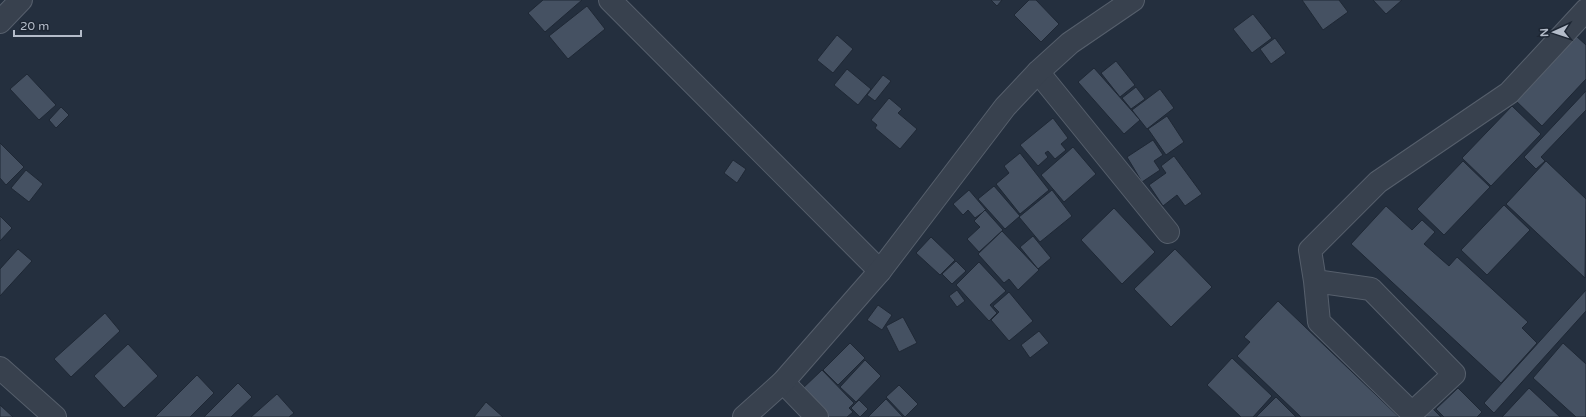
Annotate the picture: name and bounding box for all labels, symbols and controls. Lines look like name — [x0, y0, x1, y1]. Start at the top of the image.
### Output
scale bar — [14, 12, 81, 38]
north arrow — [1534, 12, 1574, 52]
text: 20 m — [20, 19, 49, 33]
text: N — [1538, 28, 1551, 37]

